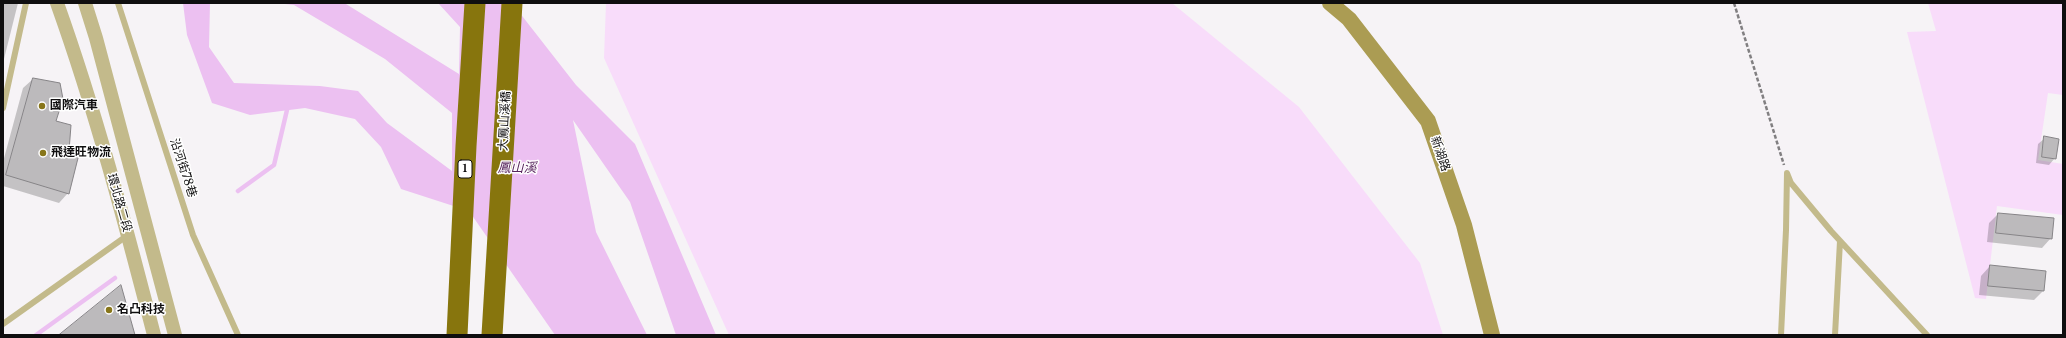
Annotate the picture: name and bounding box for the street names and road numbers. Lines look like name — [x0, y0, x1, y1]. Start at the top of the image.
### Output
street label: 大鳳山溪橋 — [496, 91, 514, 151]
street label: 新湖路 — [1427, 135, 1453, 173]
street label: 沿河街78巷 — [167, 137, 199, 199]
road number: 1 — [458, 160, 472, 178]
street label: 環北路二段 — [104, 172, 134, 234]

